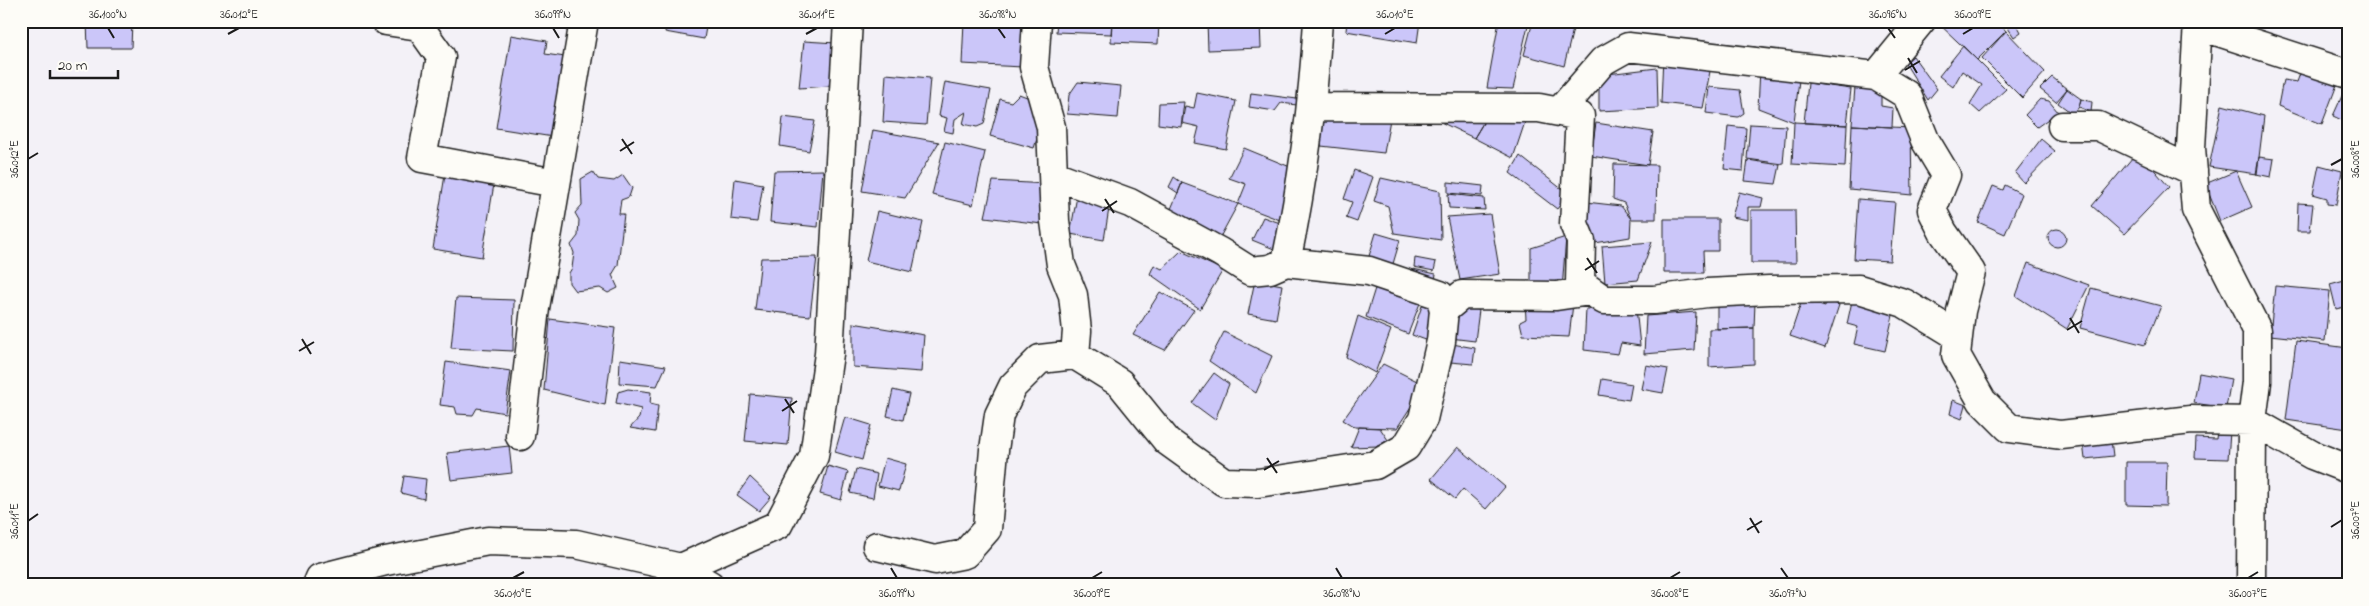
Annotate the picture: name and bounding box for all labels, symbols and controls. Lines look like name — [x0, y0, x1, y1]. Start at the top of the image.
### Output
text: 36.100°N — [89, 6, 127, 24]
text: 36.012°E — [220, 6, 258, 24]
text: 36.099°N — [535, 6, 571, 24]
text: 36.011°E — [799, 6, 835, 24]
text: 36.098°N — [979, 6, 1017, 24]
text: 36.010°E — [1376, 6, 1414, 24]
text: 36.096°N — [1869, 6, 1907, 24]
text: 36.009°E — [1954, 6, 1992, 24]
scale bar — [50, 48, 118, 80]
text: 20 m — [58, 55, 88, 77]
text: 36.012°E — [6, 140, 24, 178]
text: 36.008°E — [2347, 140, 2365, 178]
text: 36.007°E — [2347, 501, 2365, 539]
text: 36.011°E — [6, 503, 24, 539]
text: 36.010°E — [494, 585, 532, 603]
text: 36.099°N — [879, 585, 915, 603]
text: 36.009°E — [1073, 585, 1111, 603]
text: 36.098°N — [1323, 585, 1361, 603]
text: 36.008°E — [1651, 585, 1689, 603]
text: 36.097°N — [1769, 585, 1807, 603]
text: 36.007°E — [2229, 585, 2267, 603]

